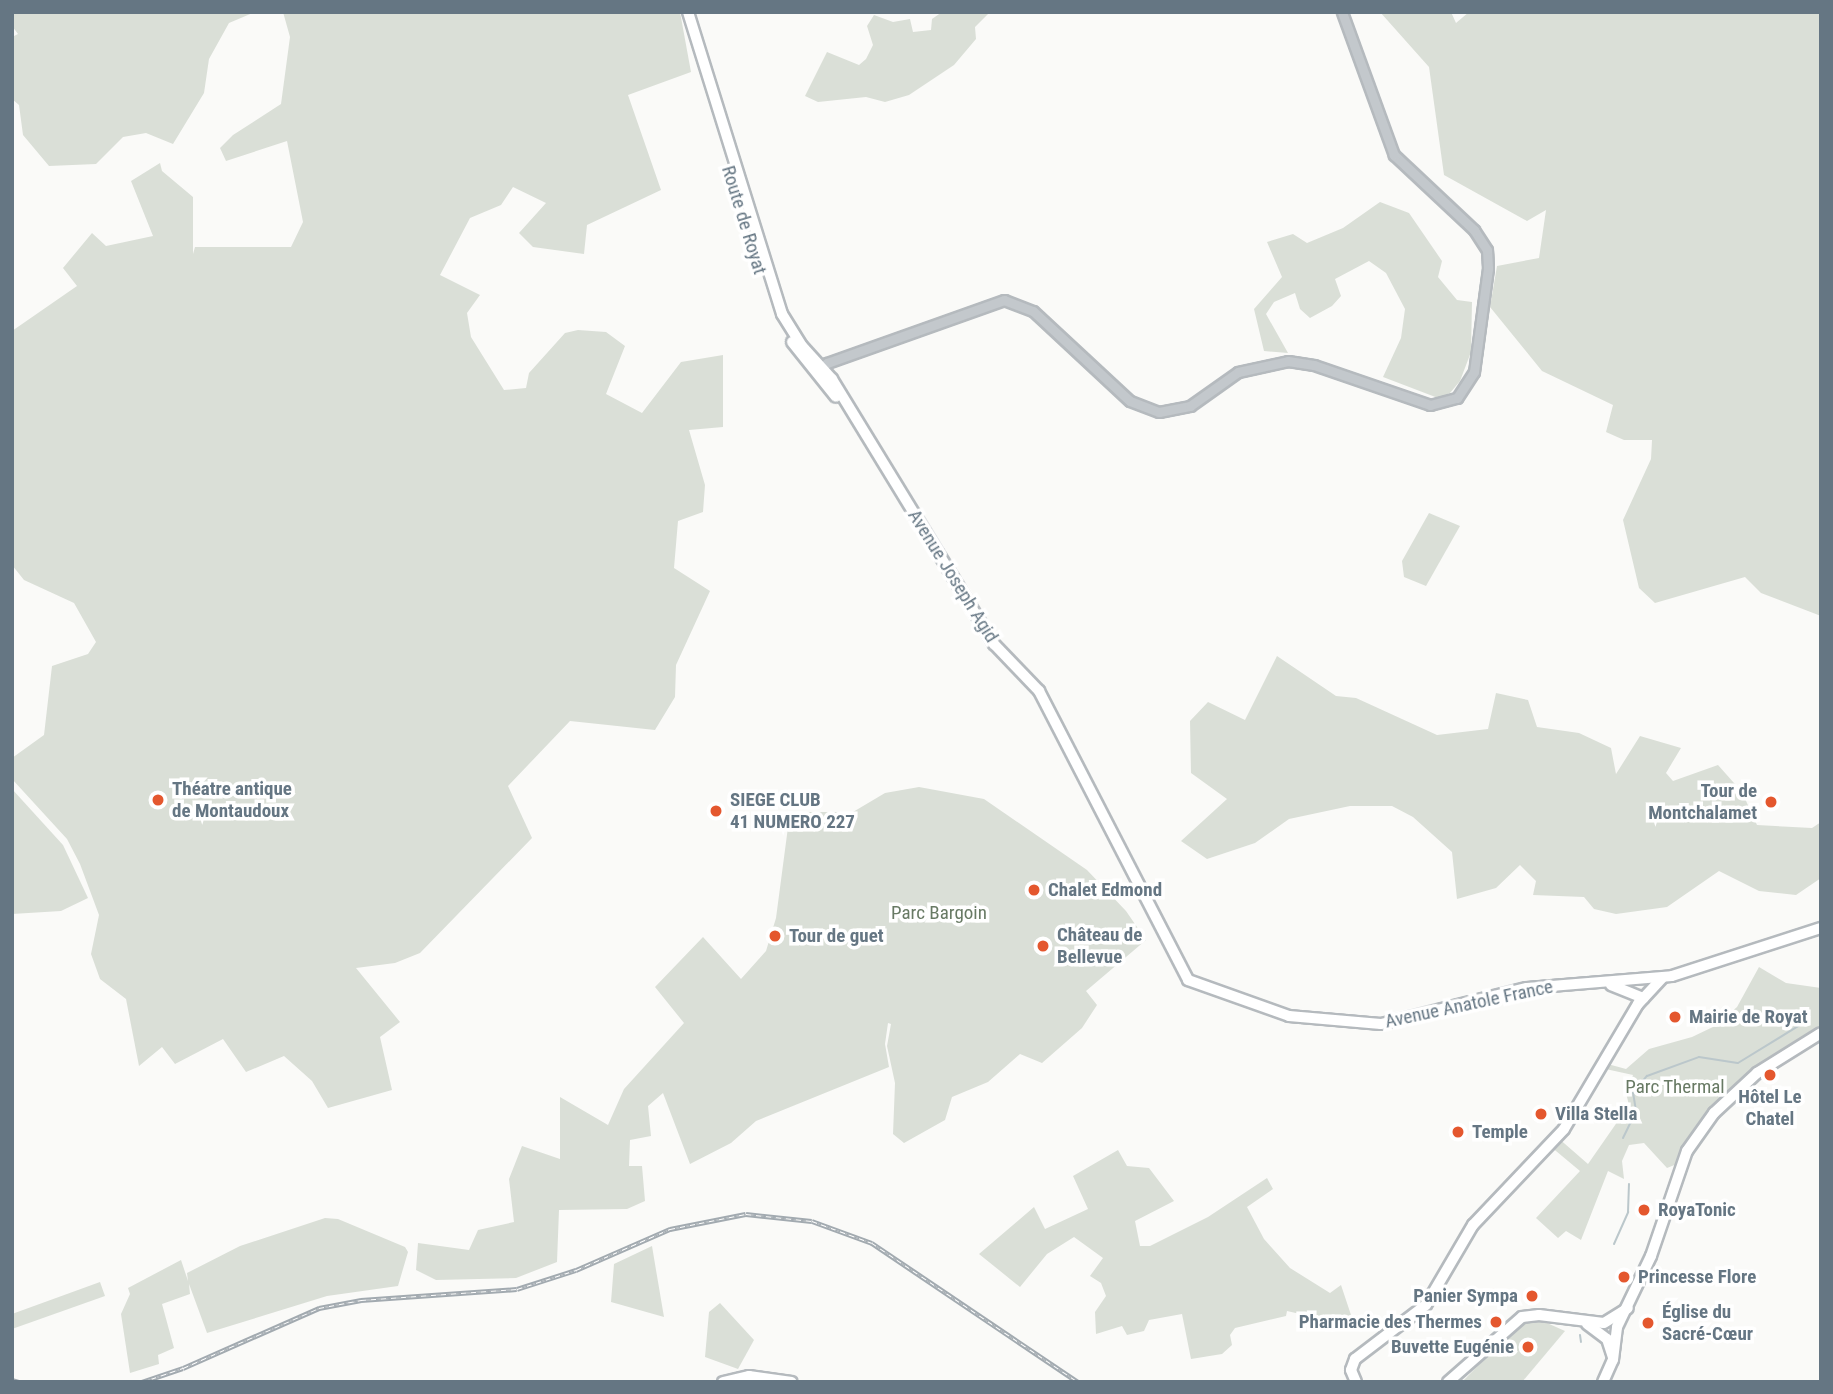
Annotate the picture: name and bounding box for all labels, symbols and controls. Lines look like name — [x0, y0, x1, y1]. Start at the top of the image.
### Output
street label: Route de Royat — [717, 163, 771, 277]
street label: Avenue Joseph Agid — [903, 505, 1003, 647]
place label: Théatre antique de Montaudoux — [172, 778, 292, 822]
place label: Tour de Montchalamet — [1648, 780, 1757, 824]
place label: SIEGE CLUB 41 NUMERO 227 — [730, 789, 855, 833]
marker: Théatre antique de Montaudoux — [150, 792, 166, 808]
marker: Tour de Montchalamet — [1763, 794, 1779, 810]
marker: SIEGE CLUB 41 NUMERO 227 — [708, 803, 724, 819]
place label: Chalet Edmond — [1048, 879, 1162, 901]
marker: Chalet Edmond — [1026, 882, 1042, 898]
park label: Parc Bargoin — [891, 902, 987, 924]
place label: Château de Bellevue — [1057, 924, 1142, 968]
place label: Tour de guet — [789, 925, 884, 947]
marker: Tour de guet — [767, 928, 783, 944]
marker: Château de Bellevue — [1035, 938, 1051, 954]
street label: Avenue Anatole France — [1383, 975, 1555, 1033]
place label: Mairie de Royat — [1689, 1006, 1808, 1028]
marker: Mairie de Royat — [1667, 1009, 1683, 1025]
marker: Hôtel Le Chatel — [1762, 1067, 1778, 1083]
park label: Parc Thermal — [1625, 1076, 1725, 1098]
place label: Hôtel Le Chatel — [1738, 1086, 1802, 1130]
place label: Villa Stella — [1555, 1103, 1637, 1125]
marker: Villa Stella — [1533, 1106, 1549, 1122]
place label: Temple — [1472, 1121, 1528, 1143]
marker: Temple — [1450, 1124, 1466, 1140]
place label: RoyaTonic — [1658, 1199, 1736, 1221]
marker: RoyaTonic — [1636, 1202, 1652, 1218]
place label: Princesse Flore — [1638, 1266, 1756, 1288]
marker: Princesse Flore — [1616, 1269, 1632, 1285]
place label: Panier Sympa — [1413, 1285, 1518, 1307]
marker: Panier Sympa — [1524, 1288, 1540, 1304]
place label: Église du Sacré-Cœur — [1662, 1301, 1753, 1345]
place label: Pharmacie des Thermes — [1298, 1311, 1482, 1333]
marker: Pharmacie des Thermes — [1488, 1314, 1504, 1330]
marker: Église du Sacré-Cœur — [1640, 1315, 1656, 1331]
place label: Buvette Eugénie — [1391, 1336, 1514, 1358]
marker: Buvette Eugénie — [1520, 1339, 1536, 1355]

